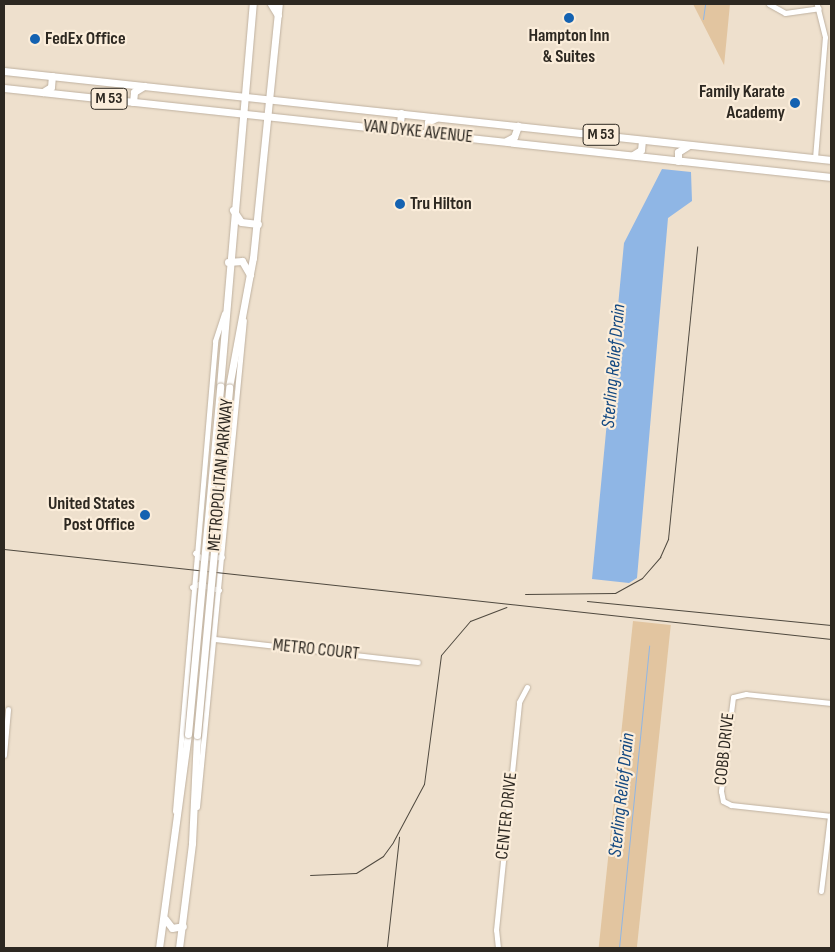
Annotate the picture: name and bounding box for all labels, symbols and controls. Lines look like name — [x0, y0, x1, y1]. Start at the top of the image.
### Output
marker: Hampton Inn & Suites — [563, 12, 575, 24]
place label: Hampton Inn & Suites — [528, 26, 610, 68]
place label: FedEx Office — [45, 28, 126, 50]
marker: FedEx Office — [29, 33, 41, 45]
place label: Family Karate Academy — [699, 82, 785, 125]
road number: M 53 — [90, 86, 128, 112]
marker: Family Karate Academy — [789, 97, 801, 109]
street label: VAN DYKE AVENUE — [362, 116, 474, 148]
road number: M 53 — [582, 122, 620, 148]
place label: Tru Hilton — [410, 193, 472, 215]
marker: Tru Hilton — [394, 198, 406, 210]
water label: Sterling Relief Drain — [597, 303, 631, 429]
street label: METROPOLITAN PARKWAY — [204, 398, 238, 552]
place label: United States Post Office — [48, 494, 135, 536]
marker: United States Post Office — [139, 509, 151, 521]
street label: METRO COURT — [272, 635, 360, 665]
street label: COBB DRIVE — [710, 712, 740, 786]
water label: Sterling Relief Drain — [604, 732, 640, 858]
street label: CENTER DRIVE — [492, 771, 522, 861]

